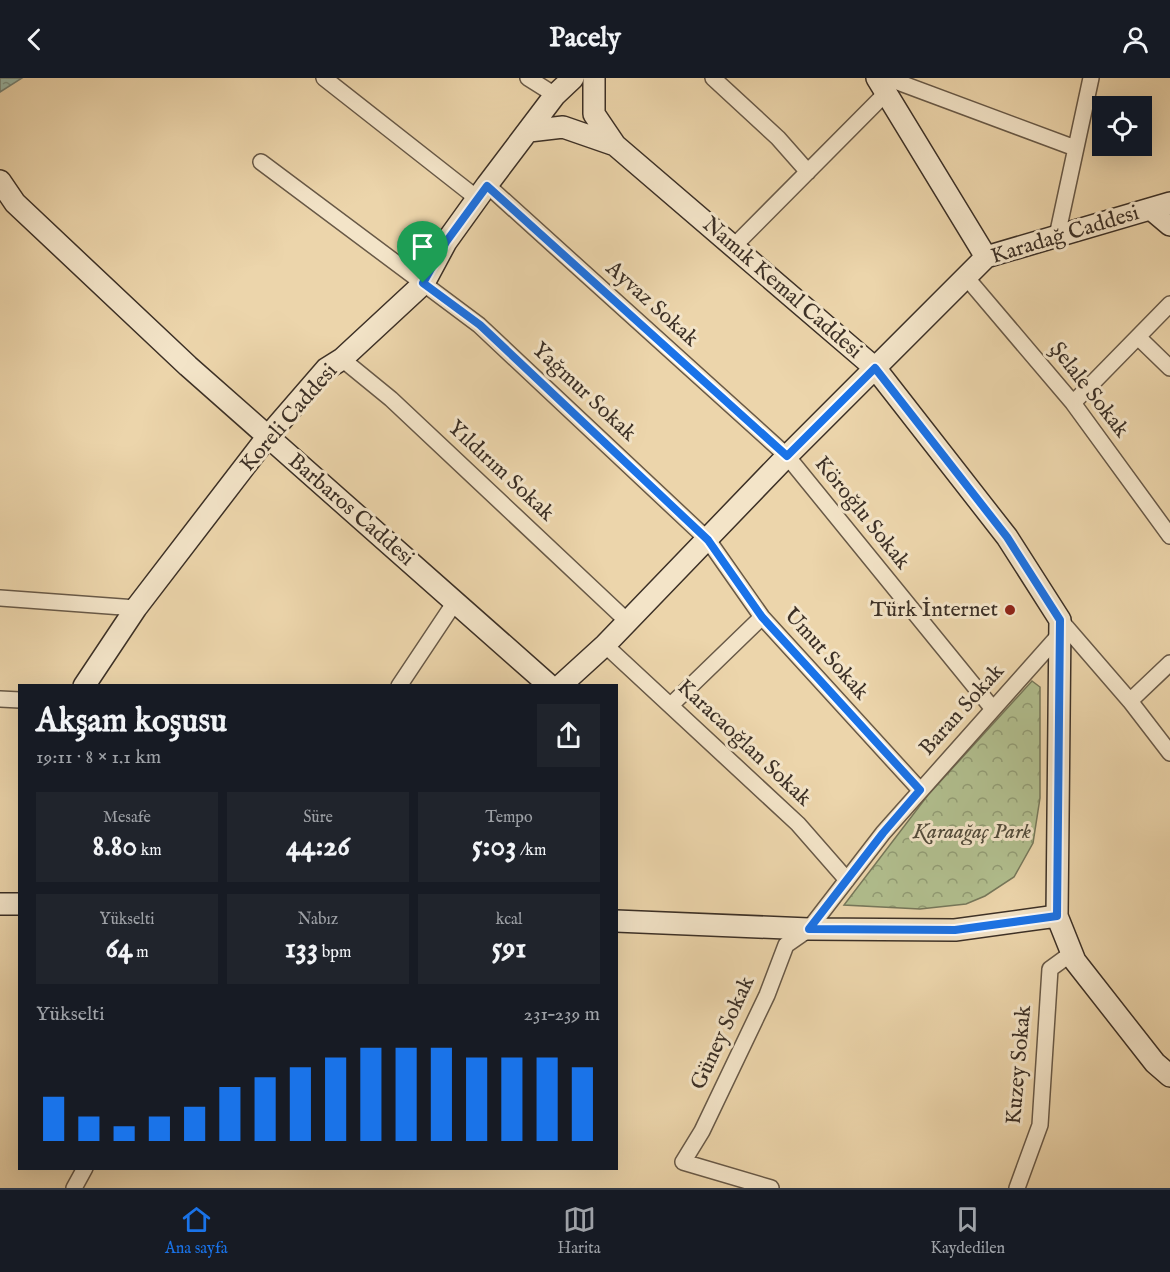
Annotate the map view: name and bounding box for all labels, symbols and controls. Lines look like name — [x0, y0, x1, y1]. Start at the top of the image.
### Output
text: Pacely — [549, 22, 621, 56]
icon: back — [18, 23, 51, 56]
icon: person — [1119, 23, 1152, 56]
map controls — [1092, 96, 1152, 156]
button: locate — [1092, 96, 1152, 156]
street label: Karadağ Caddesi — [988, 199, 1143, 271]
street label: Namık Kemal Caddesi — [696, 211, 868, 365]
pin — [397, 221, 448, 283]
icon: arrive — [406, 230, 439, 263]
street label: Ayvaz Sokak — [599, 254, 704, 353]
street label: Yağmur Sokak — [526, 336, 642, 448]
street label: Şelale Sokak — [1043, 337, 1135, 444]
street label: Koreli Caddesi — [234, 358, 344, 478]
street label: Yıldırım Sokak — [442, 414, 561, 528]
street label: Barbaros Caddesi — [282, 448, 420, 573]
street label: Köroğlu Sokak — [808, 451, 916, 575]
place label: Türk İnternet — [870, 596, 998, 624]
street label: Umut Sokak — [777, 602, 875, 706]
marker: Türk İnternet — [1003, 603, 1017, 617]
street label: Baran Sokak — [913, 658, 1011, 762]
street label: Karacaoğlan Sokak — [671, 673, 817, 813]
text: Akşam koşusu — [36, 701, 227, 743]
button: share — [537, 704, 600, 767]
text: 19:11 · 8 × 1.1 km — [36, 745, 161, 770]
text: Mesafe — [103, 808, 151, 828]
text: Süre — [303, 808, 333, 828]
text: Tempo — [485, 808, 533, 828]
park label: Karaağaç Park — [912, 818, 1031, 846]
text: 8.80 — [92, 828, 137, 866]
text: 44:26 — [286, 828, 350, 866]
text: 5:03 — [472, 828, 516, 866]
text: km — [137, 841, 162, 861]
text: /km — [516, 841, 546, 861]
text: Yükselti — [100, 910, 154, 930]
text: Nabız — [298, 910, 338, 930]
text: kcal — [496, 910, 522, 930]
text: 64 — [105, 930, 133, 968]
text: 133 — [285, 930, 318, 968]
text: 591 — [491, 930, 527, 968]
text: m — [133, 943, 149, 963]
text: bpm — [318, 943, 351, 963]
street label: Güney Sokak — [684, 971, 762, 1094]
text: Yükselti — [36, 1002, 105, 1027]
text: 231–239 m — [524, 1002, 600, 1027]
street label: Kuzey Sokak — [1000, 1004, 1038, 1126]
tab: Ana sayfa — [165, 1203, 228, 1259]
tab: Harita — [557, 1203, 601, 1259]
tab: Kaydedilen — [930, 1203, 1005, 1259]

